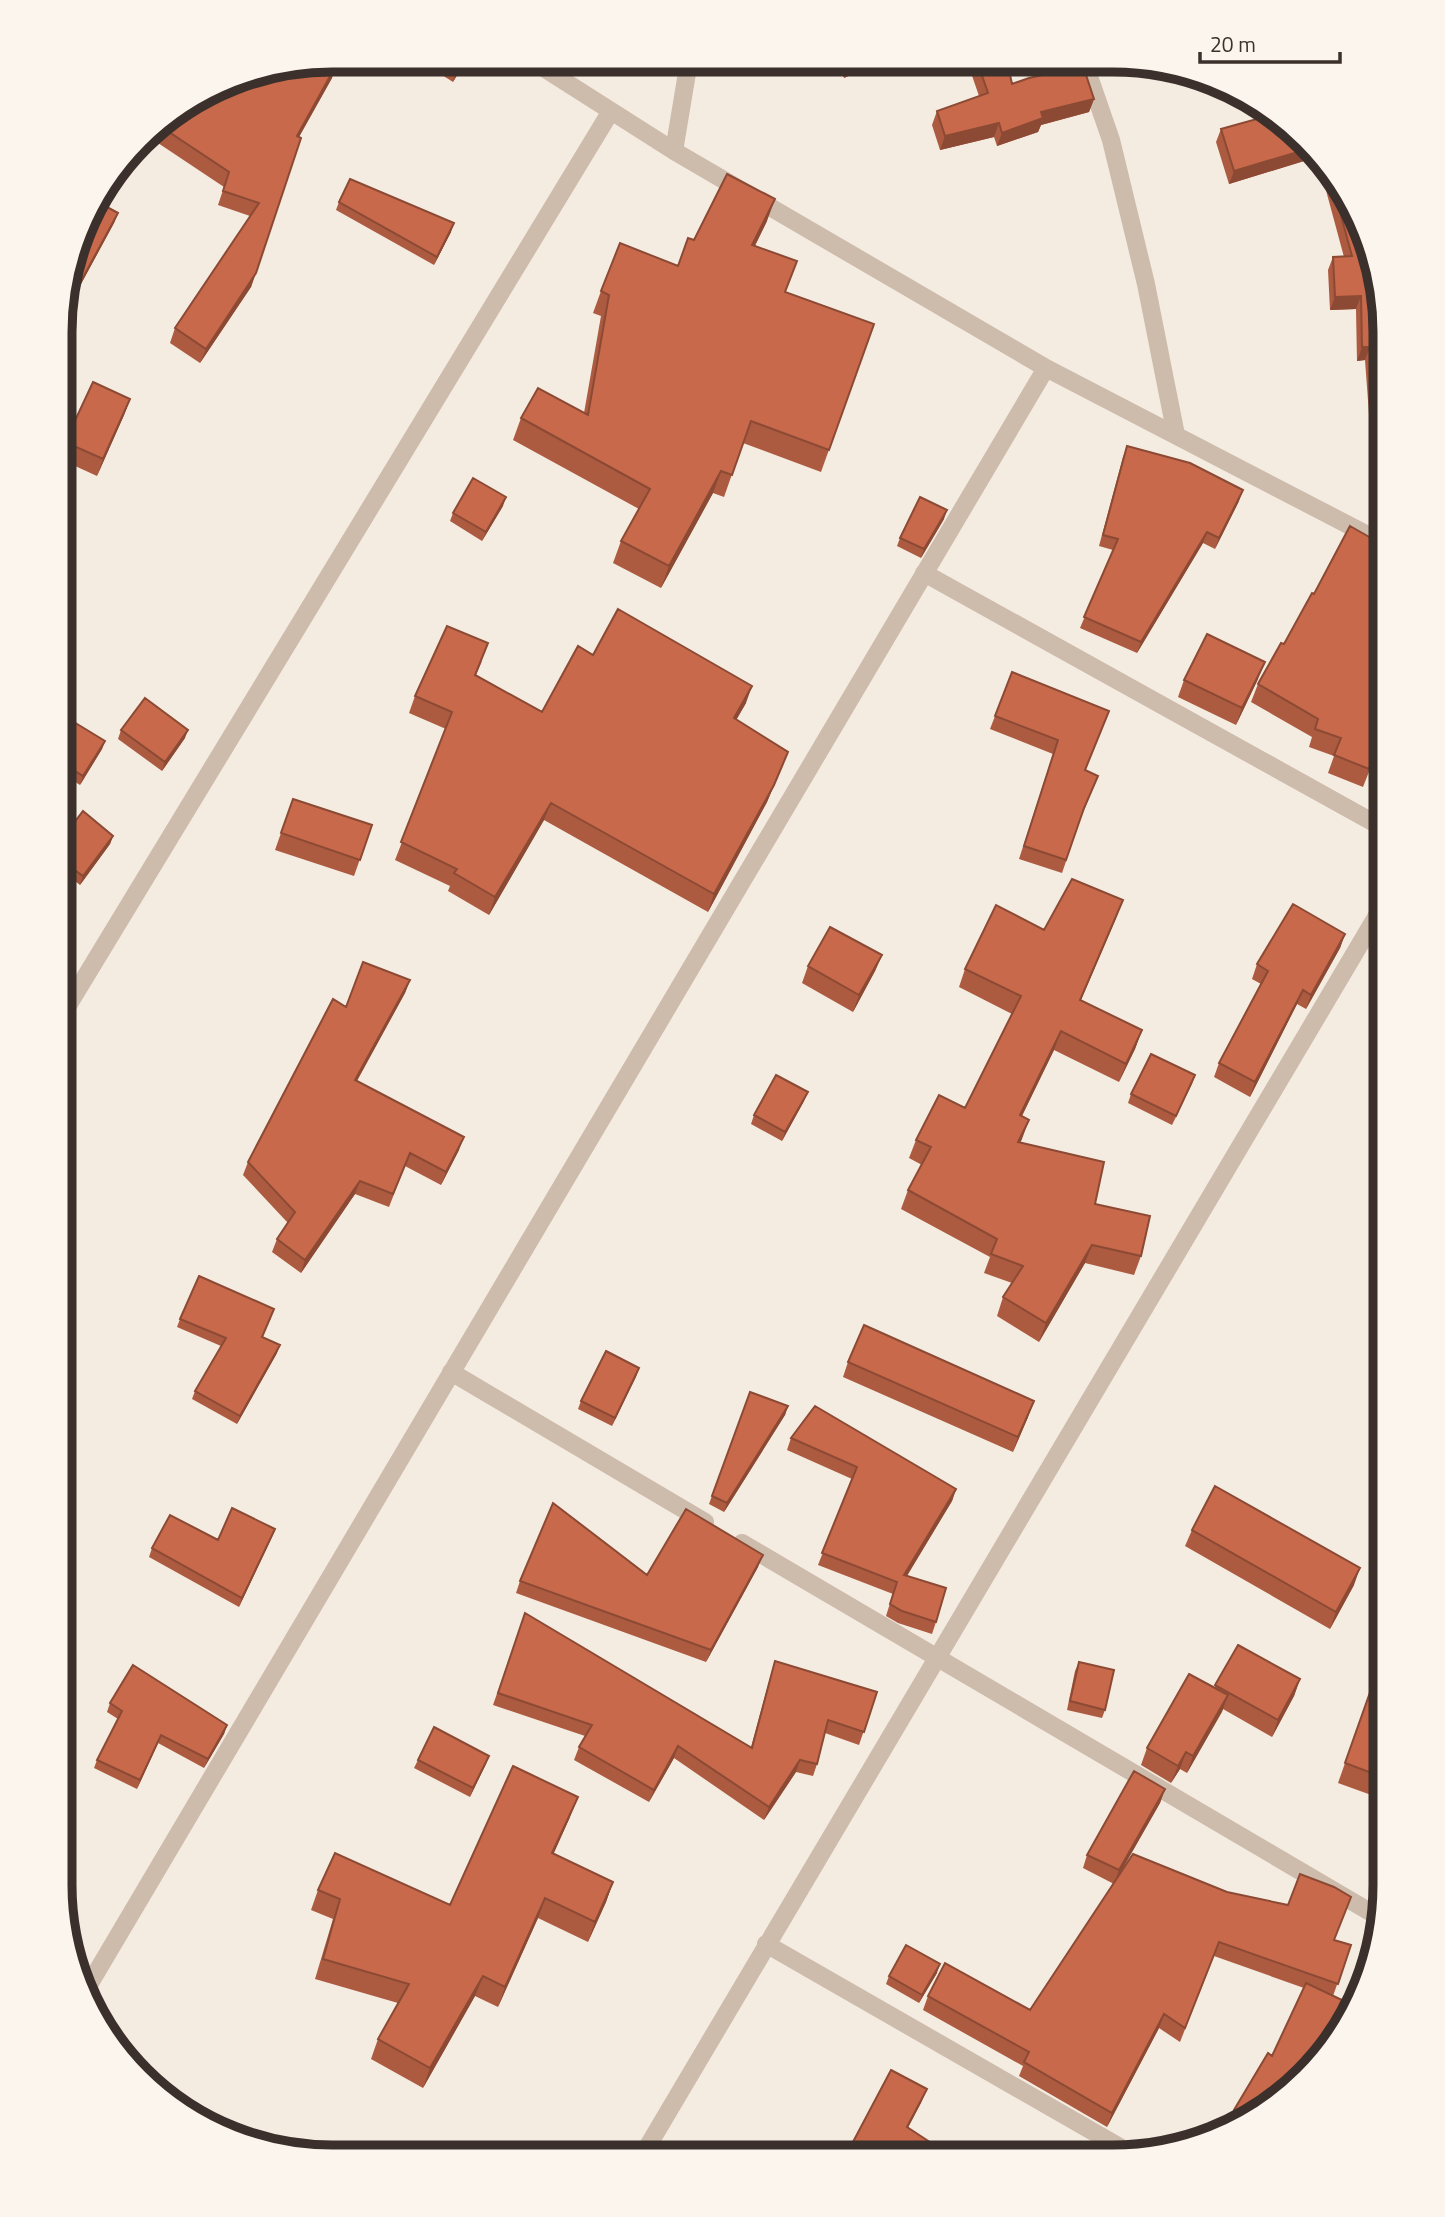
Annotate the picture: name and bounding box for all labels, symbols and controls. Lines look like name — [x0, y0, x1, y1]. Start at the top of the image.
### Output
scale bar — [1200, 21, 1340, 65]
text: 20 m — [1210, 28, 1256, 60]

